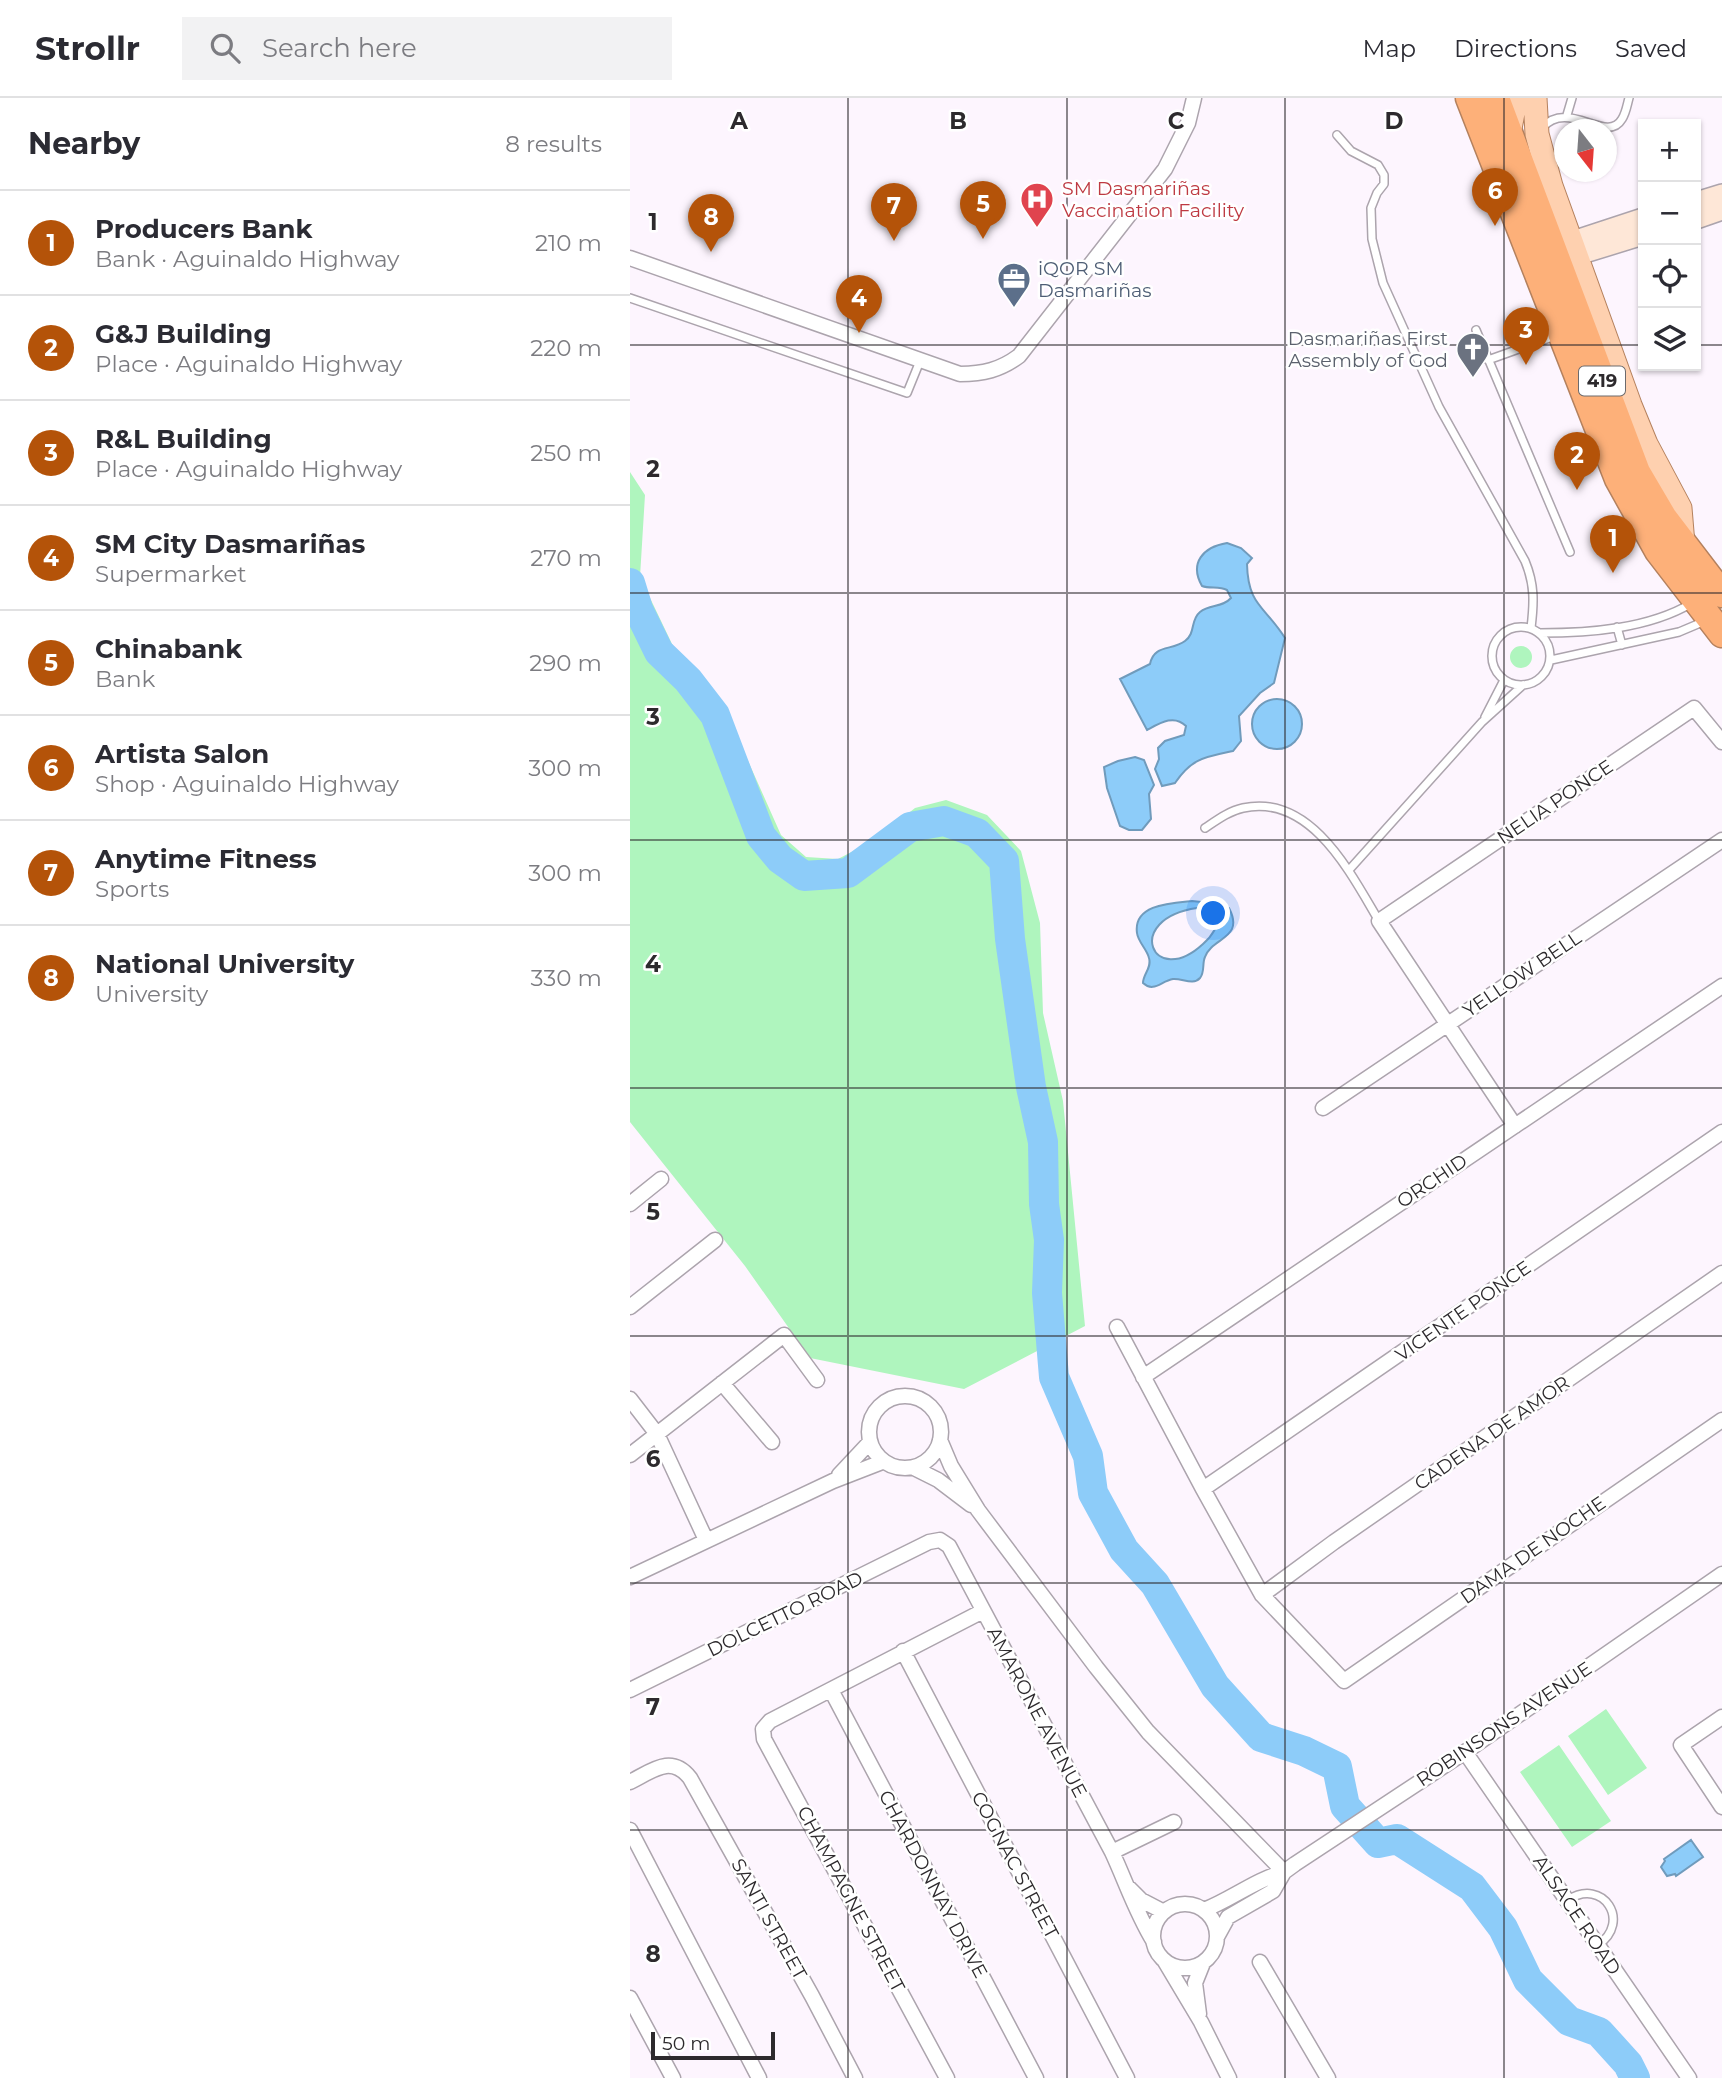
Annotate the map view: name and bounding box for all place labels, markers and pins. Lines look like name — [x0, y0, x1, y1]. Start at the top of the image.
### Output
pin: 6 — [1472, 168, 1518, 226]
place label: SM Dasmariñas Vaccination Facility — [1062, 177, 1245, 222]
hospital icon: SM Dasmariñas Vaccination Facility — [1018, 180, 1056, 229]
pin: 5 — [960, 181, 1006, 239]
pin: 7 — [871, 183, 917, 241]
pin: 8 — [688, 194, 734, 252]
place label: iQOR SM Dasmariñas — [1038, 257, 1151, 302]
office icon: iQOR SM Dasmariñas — [995, 260, 1033, 309]
pin: 4 — [836, 275, 882, 333]
pin: 3 — [1503, 307, 1549, 365]
place label: Dasmariñas First Assembly of God — [1288, 327, 1448, 372]
church icon: Dasmariñas First Assembly of God — [1454, 330, 1492, 379]
pin: 2 — [1554, 432, 1600, 490]
pin: 1 — [1590, 515, 1636, 573]

